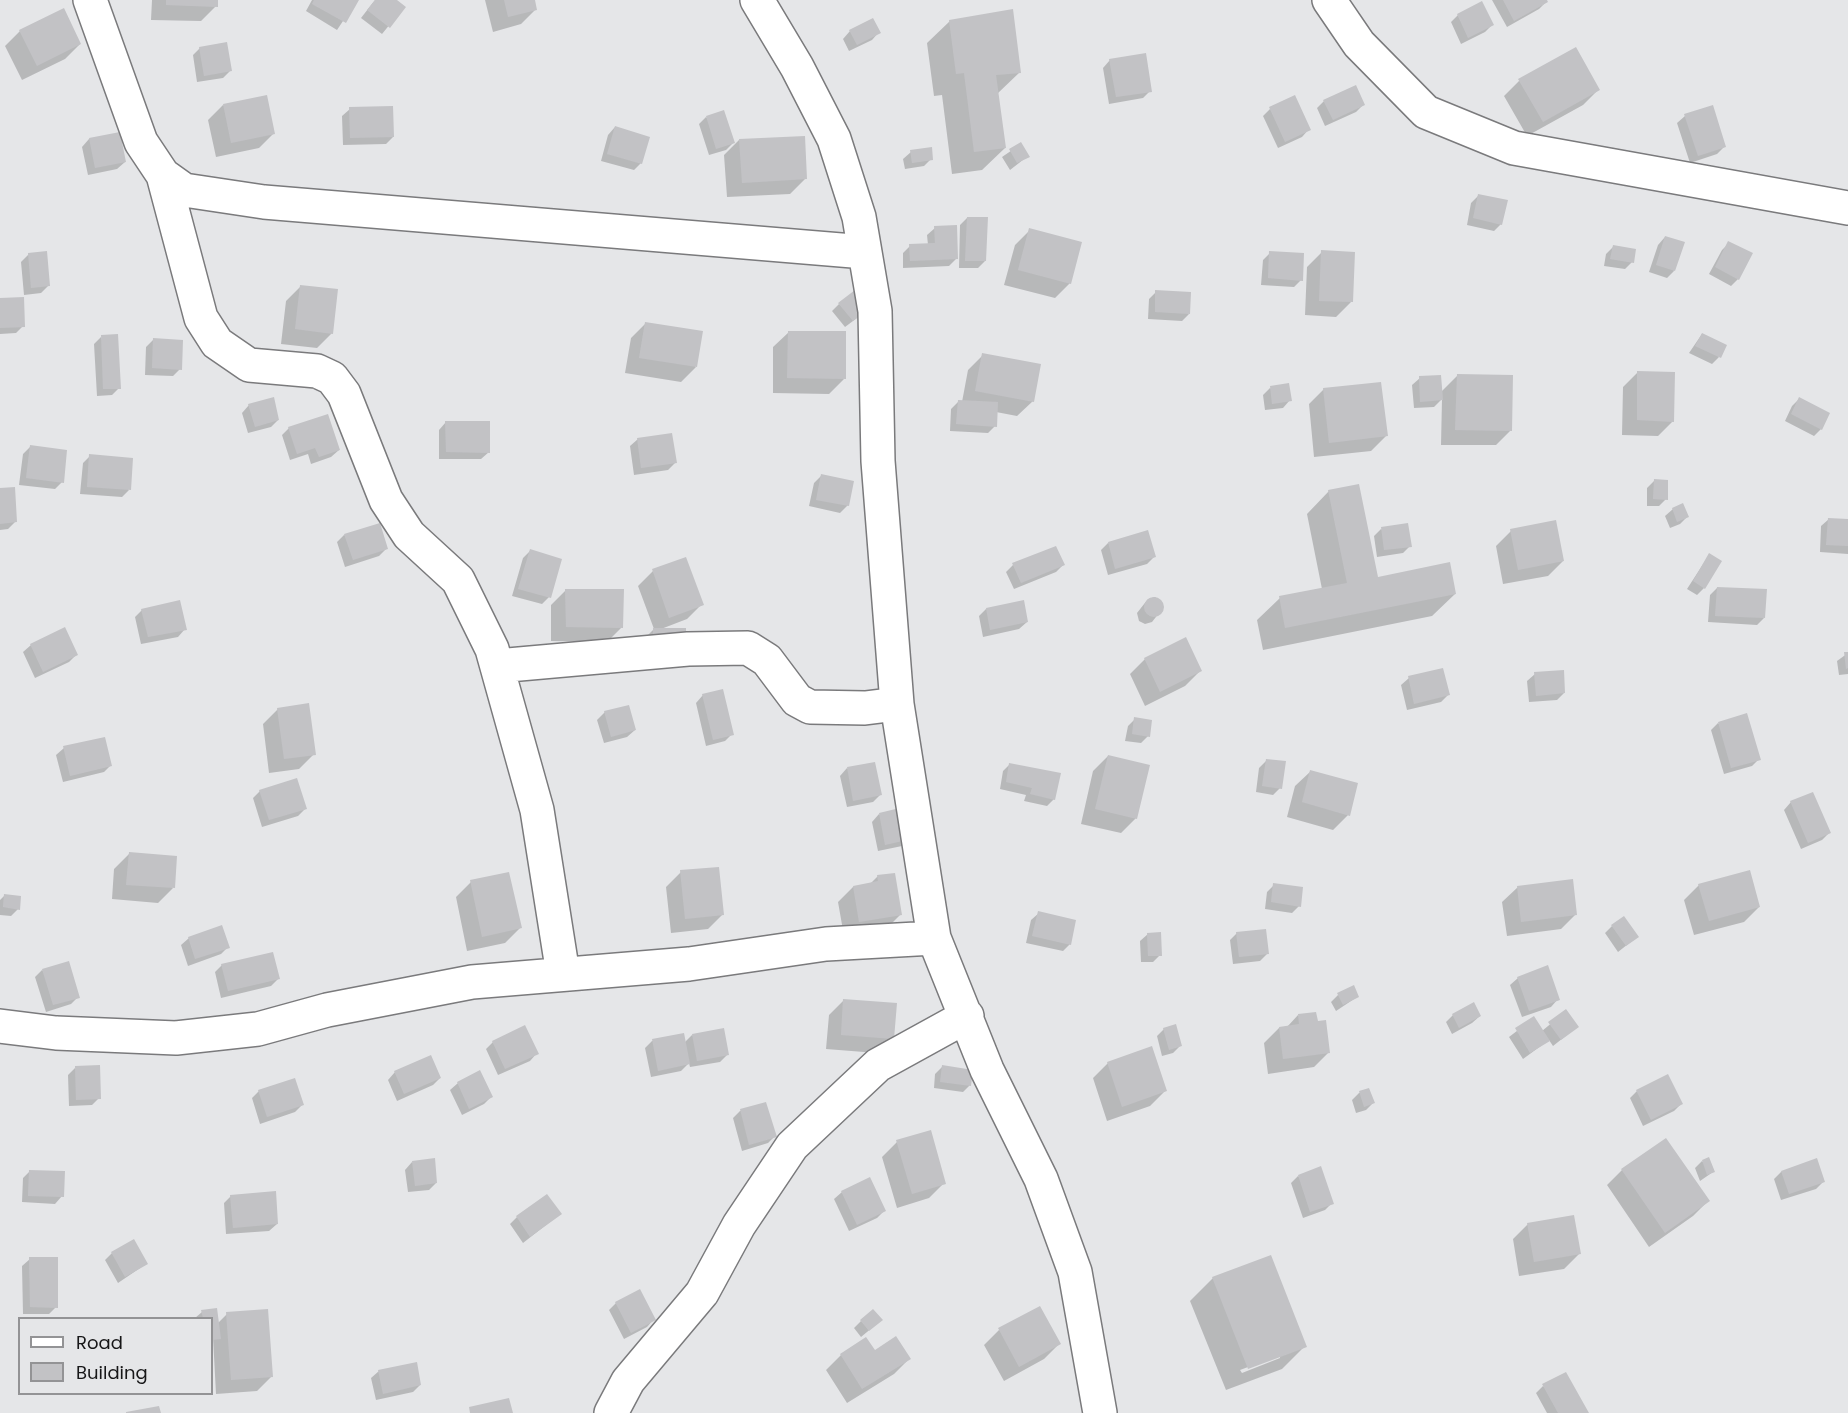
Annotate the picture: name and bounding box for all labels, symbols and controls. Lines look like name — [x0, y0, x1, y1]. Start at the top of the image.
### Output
legend — [18, 1317, 213, 1395]
text: Road — [76, 1330, 123, 1355]
text: Building — [76, 1360, 148, 1385]

